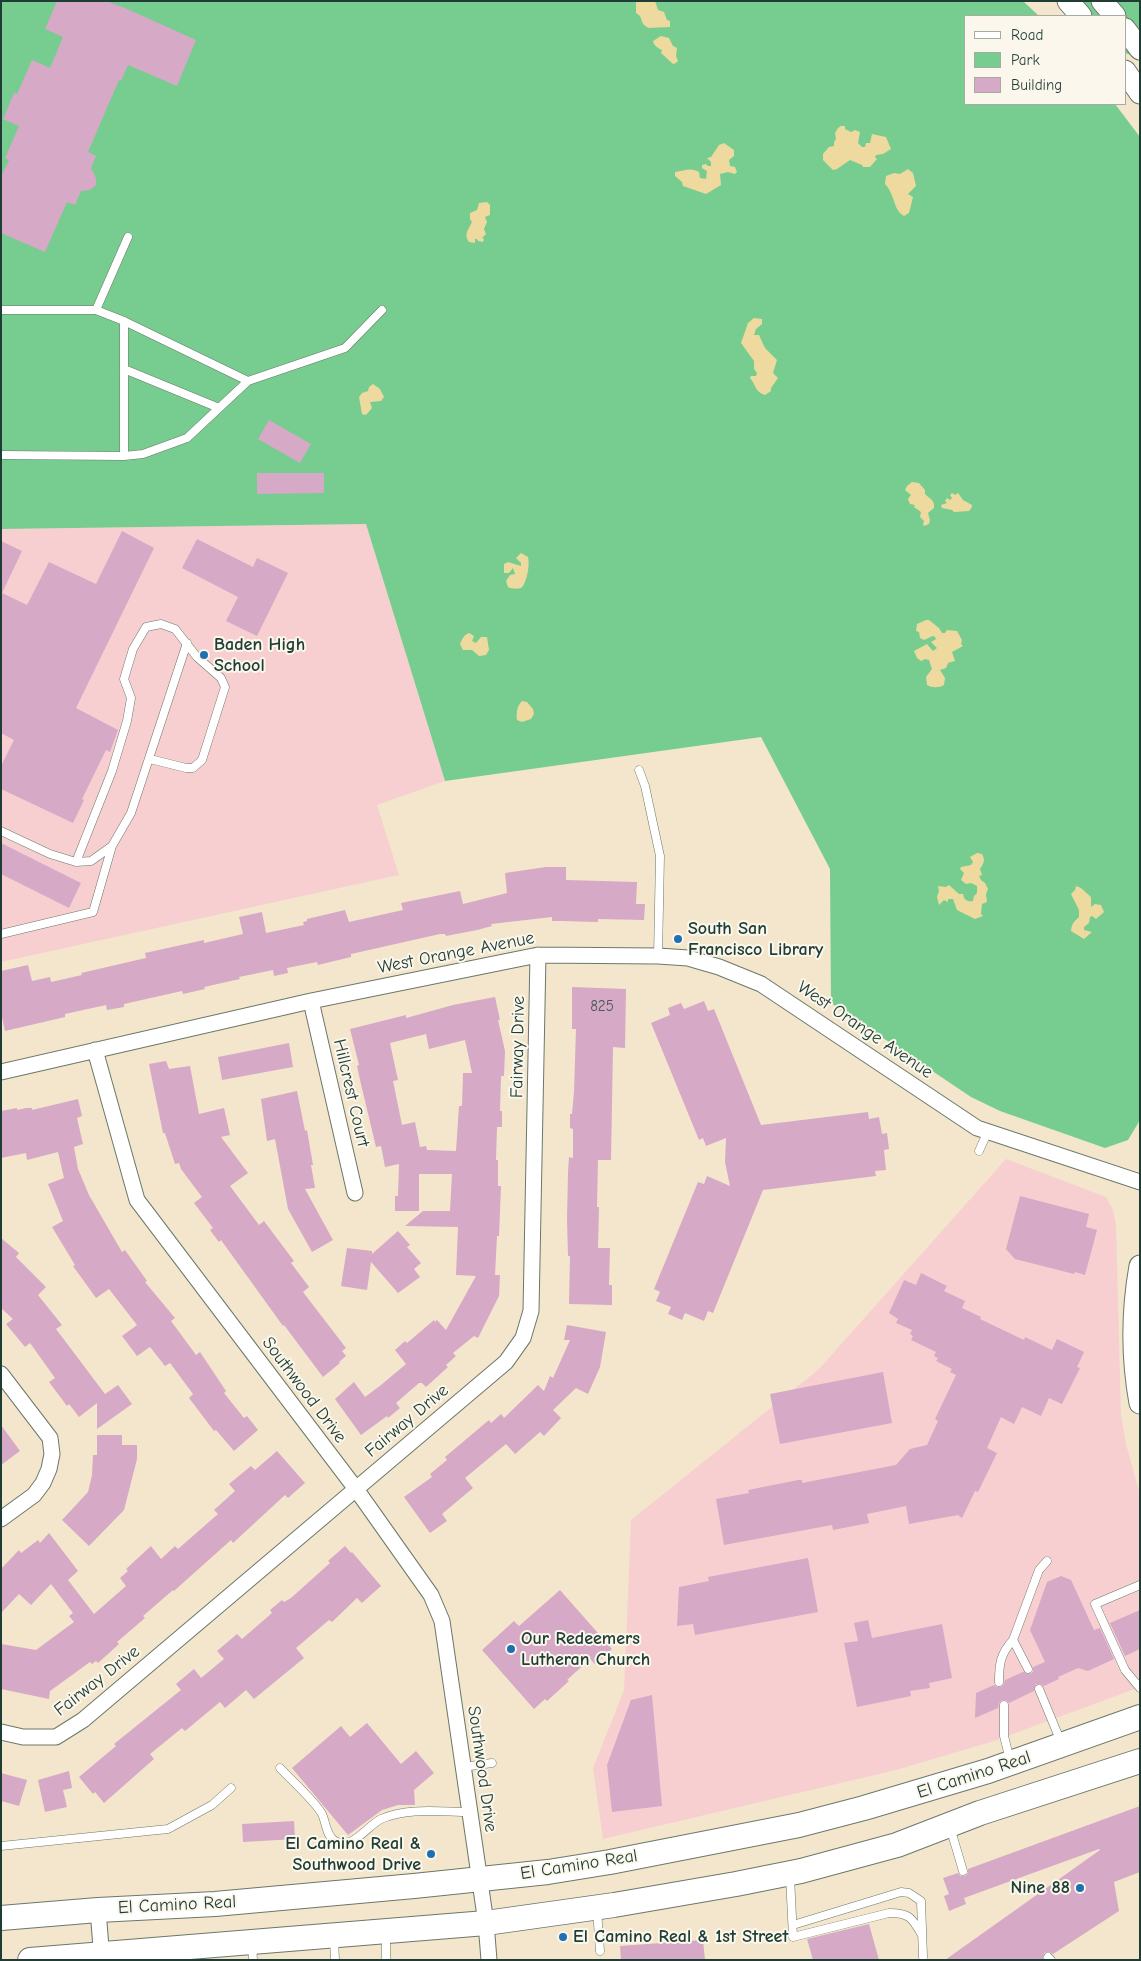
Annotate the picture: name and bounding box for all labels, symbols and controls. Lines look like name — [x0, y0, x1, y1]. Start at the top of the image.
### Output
legend — [964, 15, 1126, 105]
text: Road — [1011, 26, 1043, 44]
text: Park — [1011, 51, 1040, 69]
text: Building — [1011, 76, 1062, 94]
place label: Baden High School — [214, 634, 305, 676]
marker: Baden High School — [198, 649, 210, 661]
place label: South San Francisco Library — [688, 918, 823, 961]
street label: West Orange Avenue — [376, 927, 536, 979]
marker: South San Francisco Library — [672, 933, 684, 945]
street label: West Orange Avenue — [793, 977, 937, 1083]
street label: Fairway Drive — [506, 996, 530, 1098]
house number: 825 — [590, 998, 614, 1016]
street label: Hillcrest Court — [328, 1037, 374, 1149]
street label: Southwood Drive — [257, 1333, 351, 1447]
street label: Fairway Drive — [361, 1380, 453, 1462]
place label: Our Redeemers Lutheran Church — [521, 1628, 650, 1670]
street label: Fairway Drive — [50, 1641, 144, 1721]
marker: Our Redeemers Lutheran Church — [505, 1643, 517, 1655]
street label: Southwood Drive — [462, 1705, 502, 1833]
street label: El Camino Real — [914, 1746, 1034, 1804]
place label: El Camino Real & Southwood Drive — [285, 1833, 421, 1876]
street label: El Camino Real — [519, 1845, 639, 1885]
marker: El Camino Real & Southwood Drive — [425, 1848, 437, 1860]
place label: Nine 88 — [1010, 1877, 1070, 1899]
marker: Nine 88 — [1074, 1882, 1086, 1894]
street label: El Camino Real — [117, 1891, 237, 1919]
place label: El Camino Real & 1st Street — [573, 1926, 788, 1948]
marker: El Camino Real & 1st Street — [557, 1931, 569, 1943]

